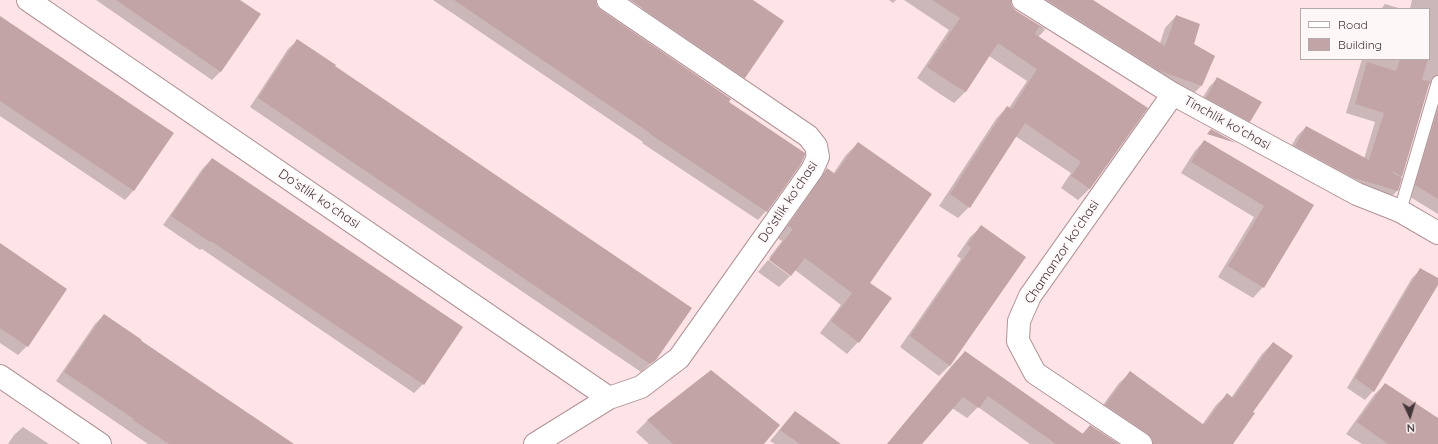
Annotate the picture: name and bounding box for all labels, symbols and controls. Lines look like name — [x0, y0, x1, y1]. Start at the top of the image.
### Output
legend — [1300, 8, 1430, 60]
text: Road — [1338, 17, 1368, 32]
text: Building — [1338, 37, 1382, 52]
street label: Tinchlik koʻchasi — [1181, 93, 1273, 153]
street label: Doʻstlik koʻchasi — [755, 158, 821, 246]
street label: Doʻstlik koʻchasi — [275, 166, 363, 232]
street label: Chamanzor koʻchasi — [1022, 197, 1102, 307]
north arrow — [1390, 396, 1430, 436]
text: N — [1406, 421, 1415, 435]

